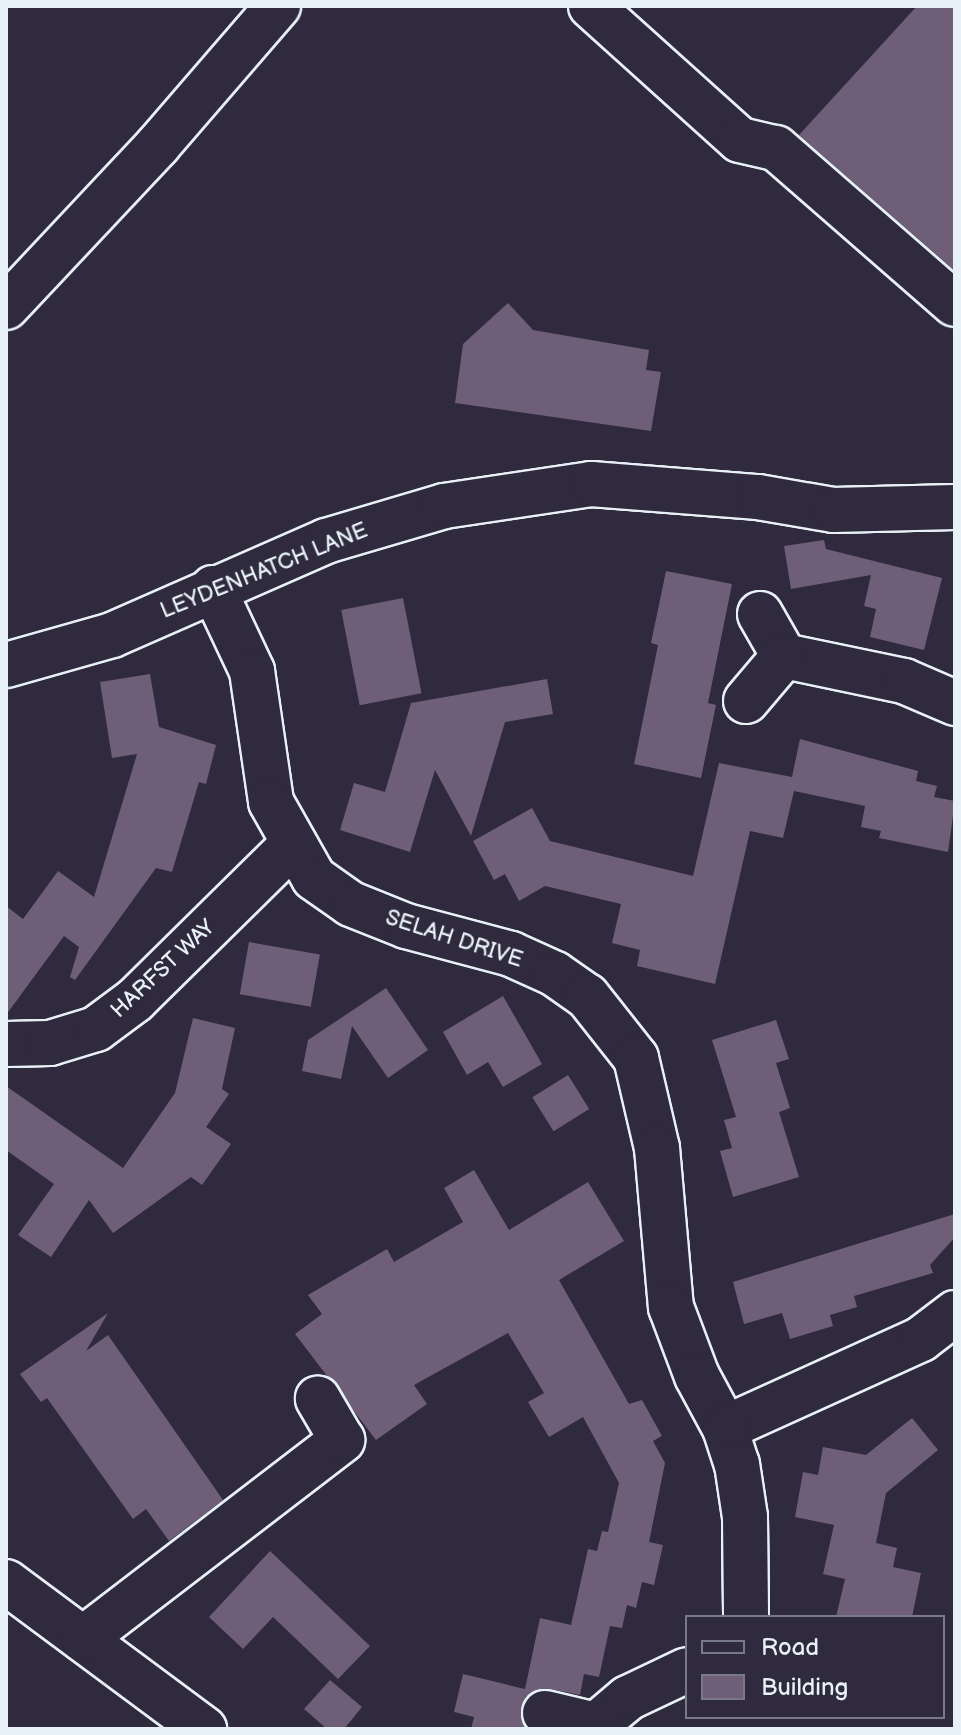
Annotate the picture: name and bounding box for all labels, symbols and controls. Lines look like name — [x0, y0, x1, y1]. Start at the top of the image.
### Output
street label: LEYDENHATCH LANE — [157, 517, 371, 625]
street label: SELAH DRIVE — [382, 904, 526, 974]
street label: HARFST WAY — [105, 914, 221, 1024]
legend — [685, 1615, 945, 1719]
text: Road — [761, 1633, 819, 1662]
text: Building — [761, 1673, 848, 1702]

